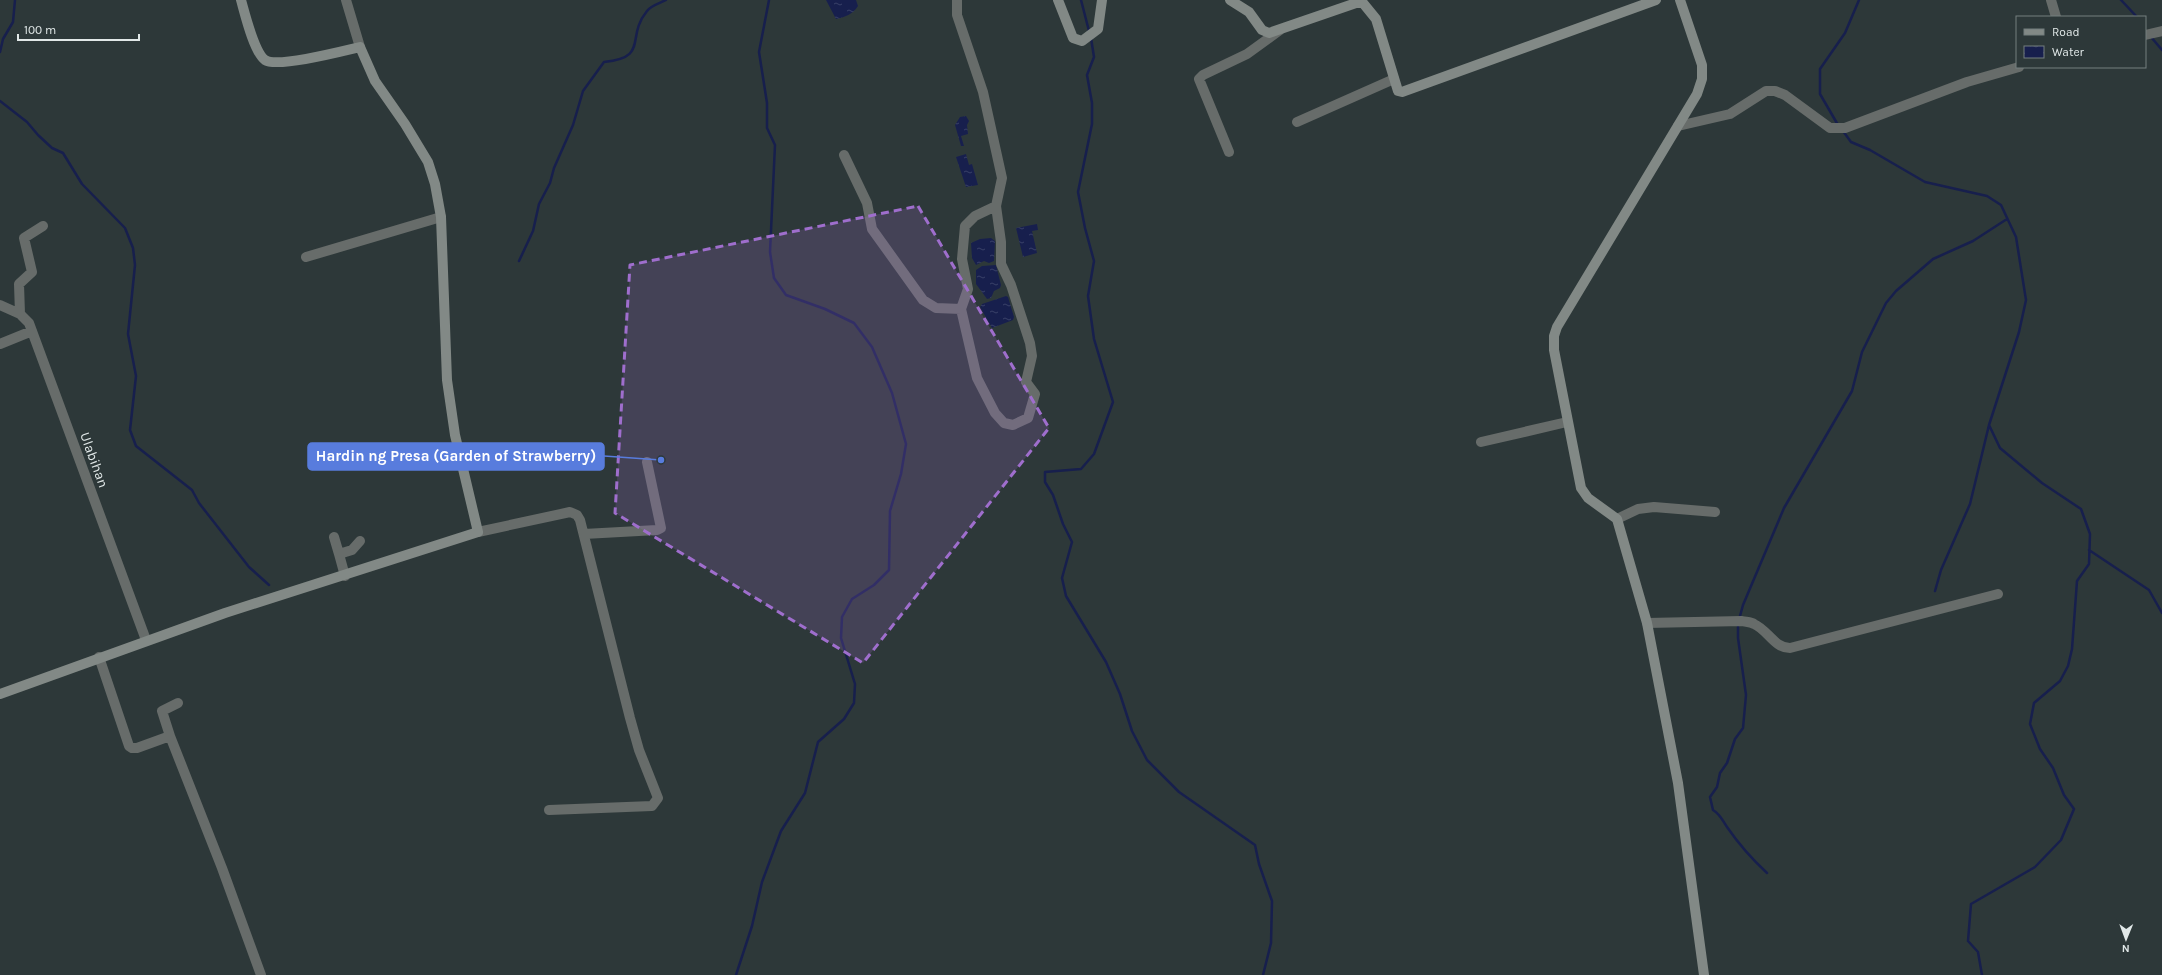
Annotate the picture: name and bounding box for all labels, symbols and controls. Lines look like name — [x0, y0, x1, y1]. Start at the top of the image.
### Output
scale bar — [18, 16, 139, 42]
legend — [2016, 16, 2146, 68]
text: 100 m — [24, 23, 56, 37]
text: Road — [2052, 25, 2080, 39]
text: Water — [2052, 45, 2085, 59]
street label: Ulabihan — [76, 430, 112, 490]
callout: Hardin ng Presa (Garden of Strawberry) — [308, 443, 604, 470]
text: Hardin ng Presa (Garden of Strawberry) — [316, 447, 596, 465]
north arrow — [2106, 919, 2146, 959]
text: N — [2122, 942, 2130, 955]

